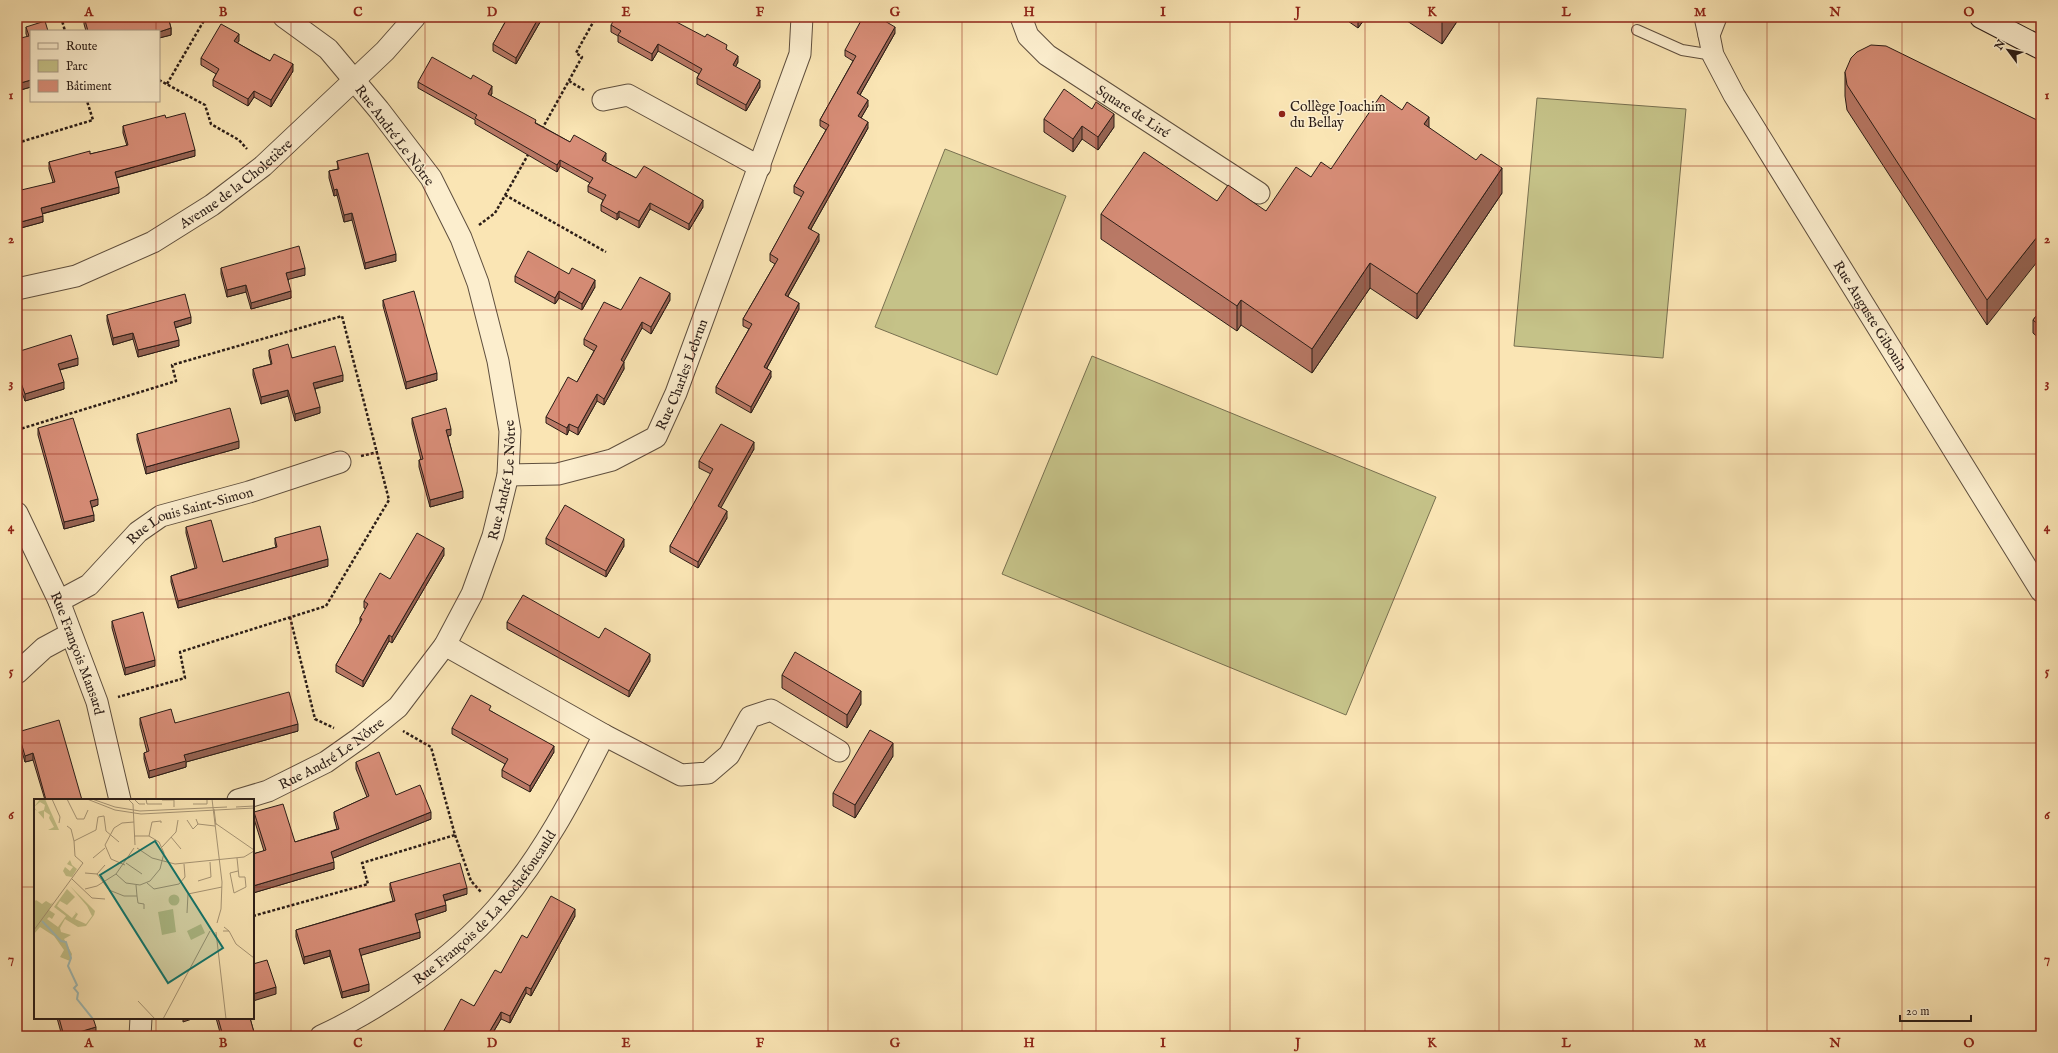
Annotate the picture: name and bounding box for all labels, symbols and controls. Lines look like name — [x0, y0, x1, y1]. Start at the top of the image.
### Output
text: A — [84, 4, 95, 21]
text: B — [219, 4, 228, 21]
text: C — [353, 4, 363, 21]
text: D — [487, 4, 498, 21]
text: E — [621, 4, 631, 21]
text: F — [756, 4, 765, 21]
text: G — [890, 4, 901, 21]
text: H — [1023, 4, 1035, 21]
text: I — [1160, 4, 1166, 21]
text: J — [1293, 4, 1301, 21]
text: K — [1427, 4, 1437, 21]
text: L — [1560, 4, 1571, 21]
text: M — [1694, 4, 1707, 21]
text: N — [1828, 4, 1841, 21]
text: O — [1964, 4, 1975, 21]
legend — [30, 30, 160, 102]
north arrow — [1988, 30, 2028, 70]
text: N — [1991, 37, 2009, 54]
text: Route — [66, 39, 98, 54]
text: Parc — [66, 59, 88, 74]
text: Bâtiment — [66, 79, 112, 94]
street label: Square de Liré — [1092, 81, 1173, 143]
street label: Rue André Le Nôtre — [350, 82, 438, 190]
text: 1 — [9, 87, 14, 104]
text: 1 — [2045, 87, 2050, 104]
place label: Collège Joachim du Bellay — [1290, 98, 1386, 132]
marker: Collège Joachim du Bellay — [1277, 109, 1287, 119]
street label: Avenue de la Choletière — [176, 135, 297, 234]
text: 2 — [8, 231, 14, 248]
text: 2 — [2044, 231, 2050, 248]
street label: Rue Auguste Gibouin — [1829, 258, 1911, 375]
street label: Rue Charles Lebrun — [652, 316, 712, 433]
text: 3 — [9, 375, 14, 392]
text: 3 — [2045, 375, 2050, 392]
street label: Rue André Le Nôtre — [484, 418, 520, 542]
street label: Rue Louis Saint-Simon — [123, 483, 256, 549]
text: 4 — [8, 519, 15, 536]
text: 4 — [2044, 519, 2051, 536]
street label: Rue François Mansard — [46, 589, 108, 717]
text: 5 — [9, 663, 14, 680]
text: 5 — [2045, 663, 2050, 680]
street label: Rue André Le Nôtre — [276, 714, 388, 794]
inset map — [34, 799, 254, 1019]
text: 6 — [8, 807, 14, 824]
text: 6 — [2044, 807, 2050, 824]
street label: Rue François de La Rochefoucauld — [410, 827, 561, 989]
text: 7 — [8, 951, 14, 968]
text: 7 — [2044, 951, 2050, 968]
scale bar — [1900, 997, 1971, 1023]
text: 20 m — [1906, 1004, 1929, 1019]
text: A — [84, 1035, 95, 1052]
text: B — [219, 1035, 228, 1052]
text: C — [353, 1035, 363, 1052]
text: D — [487, 1035, 498, 1052]
text: E — [621, 1035, 631, 1052]
text: F — [756, 1035, 765, 1052]
text: G — [890, 1035, 901, 1052]
text: H — [1023, 1035, 1035, 1052]
text: I — [1160, 1035, 1166, 1052]
text: J — [1293, 1035, 1301, 1052]
text: K — [1427, 1035, 1437, 1052]
text: L — [1560, 1035, 1571, 1052]
text: M — [1694, 1035, 1707, 1052]
text: N — [1828, 1035, 1841, 1052]
text: O — [1964, 1035, 1975, 1052]

